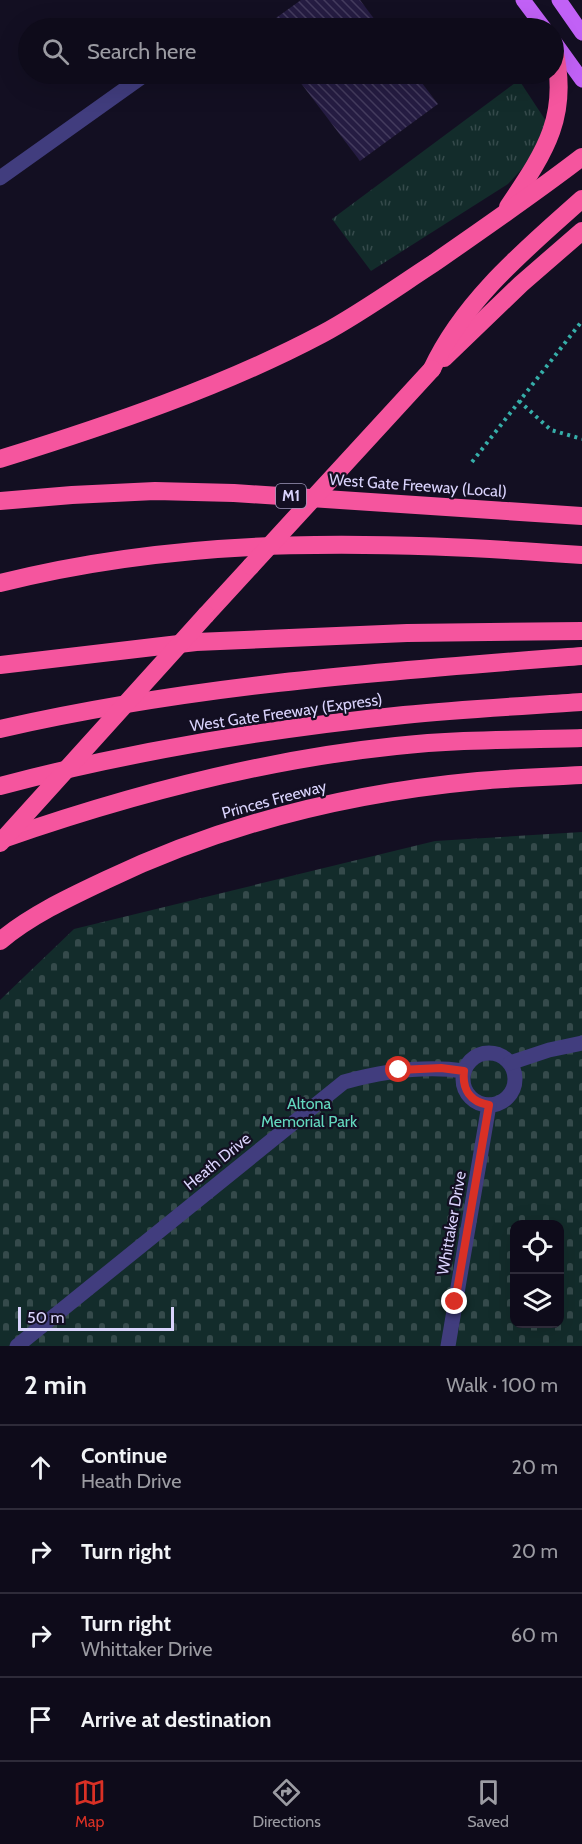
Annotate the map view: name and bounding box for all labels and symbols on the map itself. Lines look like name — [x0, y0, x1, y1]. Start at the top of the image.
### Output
street label: West Gate Freeway (Local) — [328, 470, 508, 501]
road number: M1 — [276, 484, 306, 508]
street label: West Gate Freeway (Express) — [189, 690, 384, 735]
street label: Princes Freeway — [220, 776, 329, 823]
route start — [385, 1056, 411, 1082]
park label: Altona Memorial Park — [261, 1094, 358, 1131]
street label: Heath Drive — [180, 1129, 255, 1194]
street label: Whittaker Drive — [433, 1170, 470, 1277]
route end — [441, 1288, 467, 1314]
scale bar — [18, 1304, 174, 1332]

